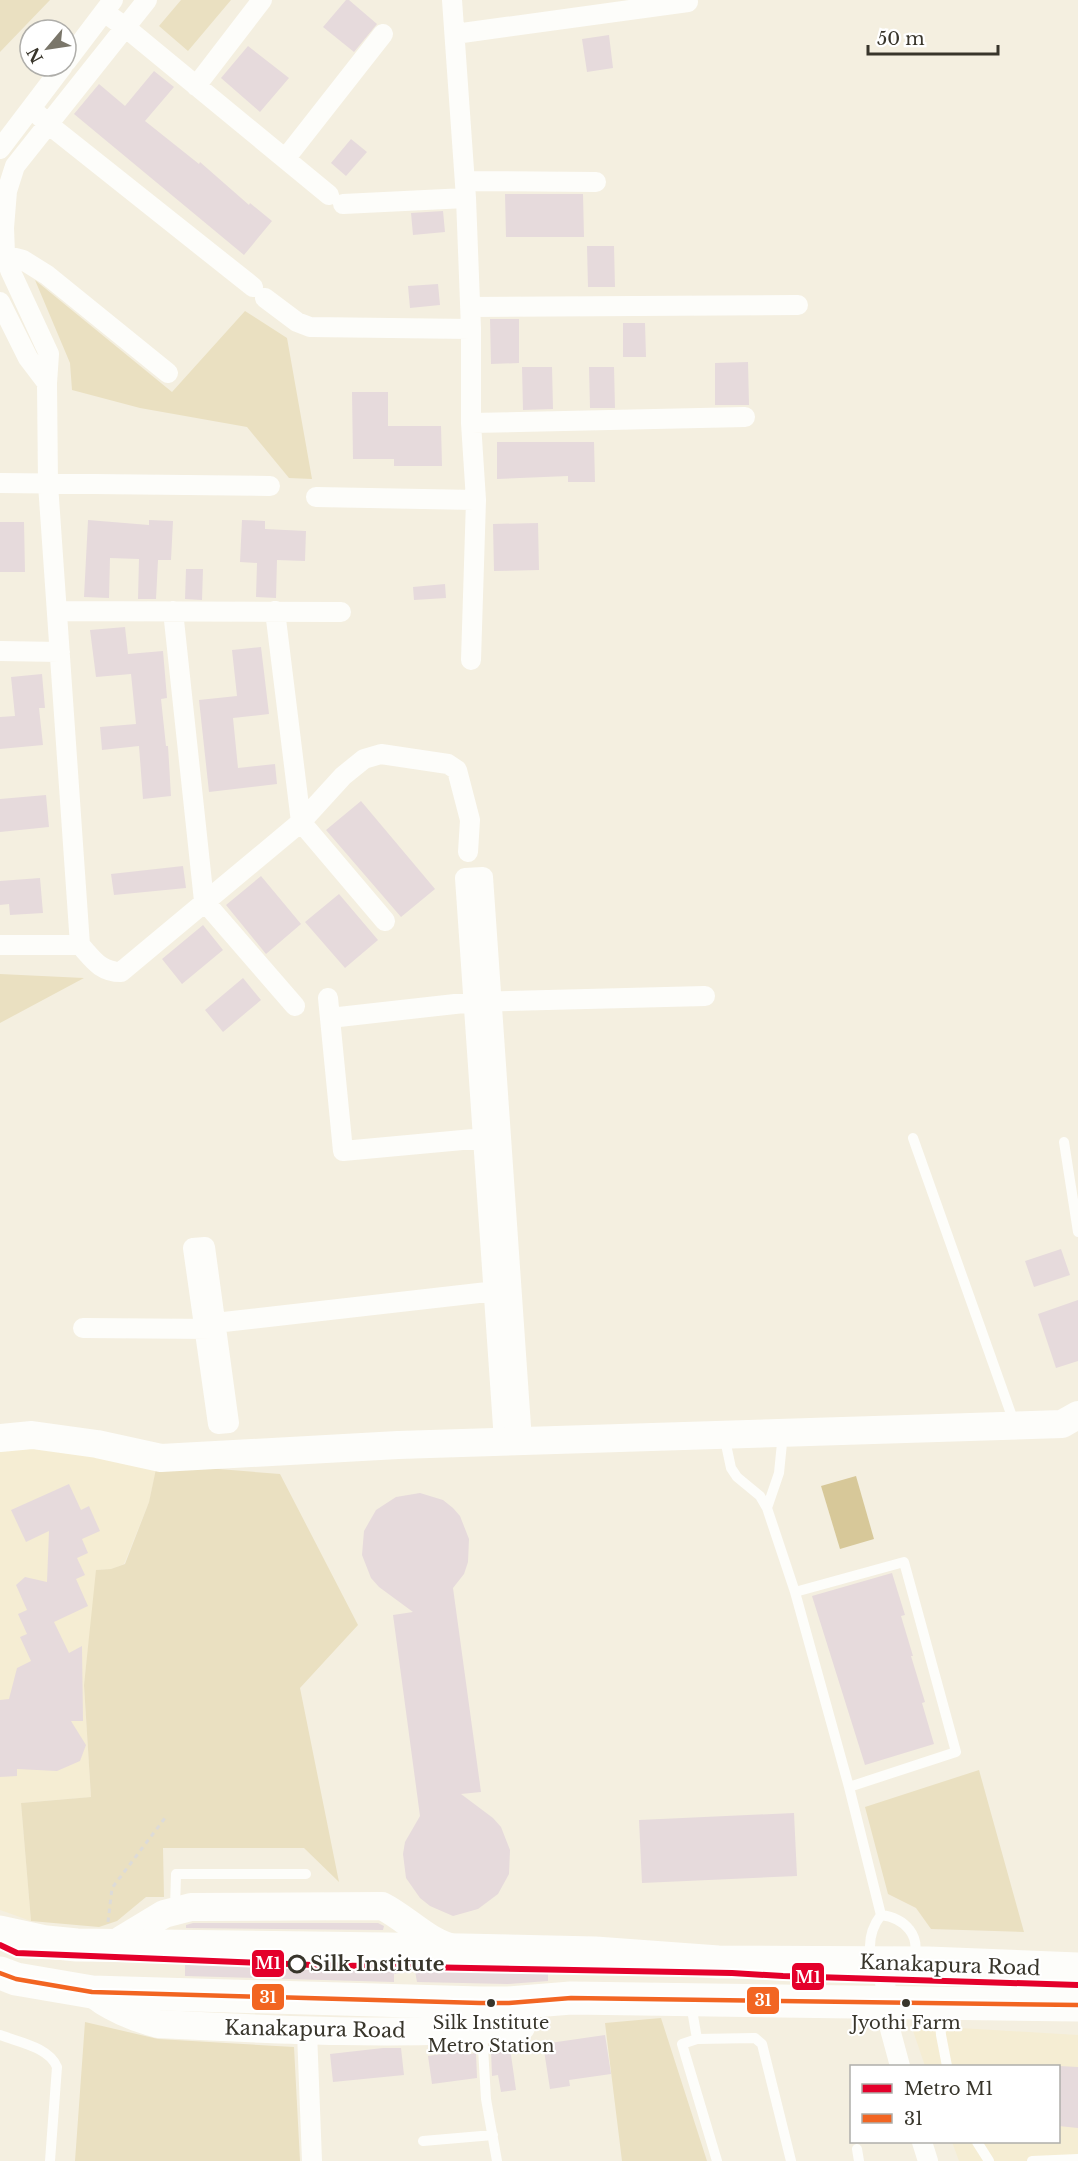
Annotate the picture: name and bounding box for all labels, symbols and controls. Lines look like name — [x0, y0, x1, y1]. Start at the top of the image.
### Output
north arrow — [18, 18, 78, 78]
scale bar — [868, 18, 998, 56]
text: 50 m — [877, 28, 925, 50]
text: N — [22, 44, 47, 67]
line badge: M1 — [251, 1949, 285, 1978]
street label: Kanakapura Road — [859, 1950, 1041, 1980]
place label: Silk Institute — [310, 1952, 444, 1976]
text: M1 — [255, 1953, 281, 1973]
marker: Silk Institute — [288, 1955, 306, 1973]
line badge: M1 — [791, 1962, 825, 1991]
text: M1 — [795, 1967, 821, 1987]
line badge: 31 — [251, 1983, 285, 2011]
line badge: 31 — [746, 1986, 780, 2015]
text: 31 — [259, 1987, 277, 2007]
text: 31 — [754, 1990, 772, 2010]
marker: Silk Institute Metro Station — [485, 1997, 497, 2009]
marker: Jyothi Farm — [900, 1997, 912, 2009]
place label: Silk Institute Metro Station — [427, 2012, 555, 2057]
place label: Jyothi Farm — [849, 2012, 961, 2034]
street label: Kanakapura Road — [224, 2015, 406, 2043]
legend — [850, 2065, 1060, 2143]
text: Metro M1 — [904, 2078, 993, 2100]
text: 31 — [904, 2108, 923, 2130]

